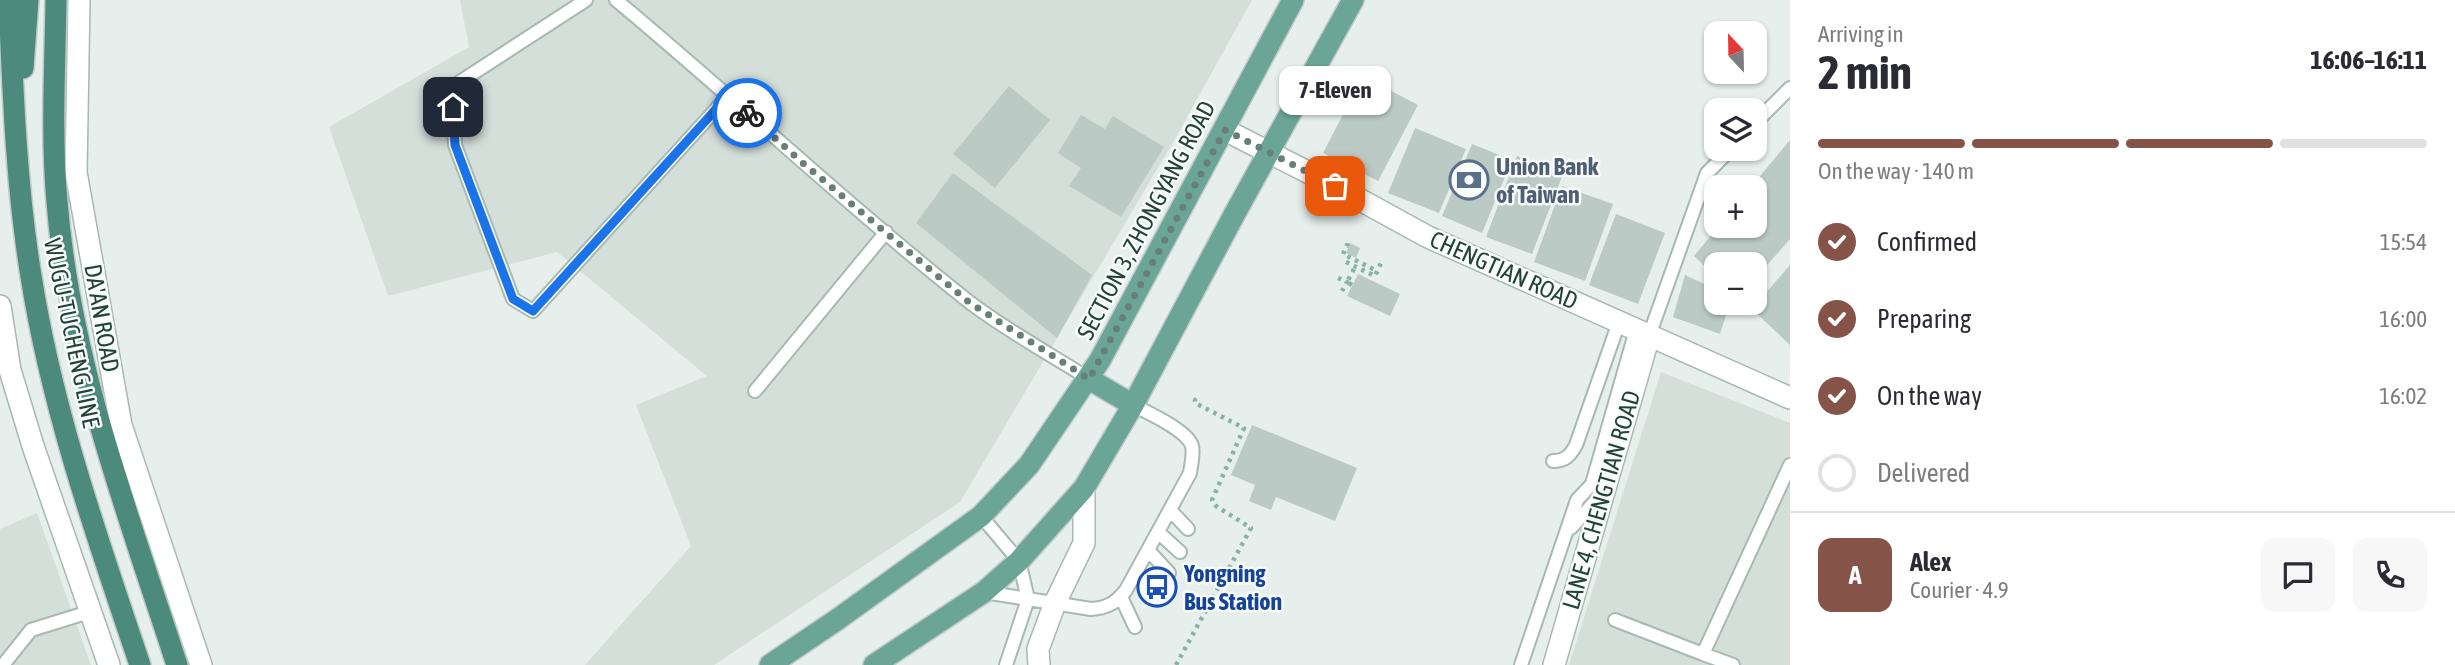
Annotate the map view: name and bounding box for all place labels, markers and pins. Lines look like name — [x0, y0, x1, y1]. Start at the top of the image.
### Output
callout: 7-Eleven — [1279, 67, 1391, 116]
pin — [423, 77, 483, 137]
place label: Union Bank of Taiwan — [1496, 153, 1599, 208]
pin — [1305, 156, 1365, 216]
bank icon: Union Bank of Taiwan — [1448, 159, 1490, 201]
place label: Yongning Bus Station — [1183, 560, 1282, 615]
bus stop icon: Yongning Bus Station — [1136, 566, 1178, 608]

